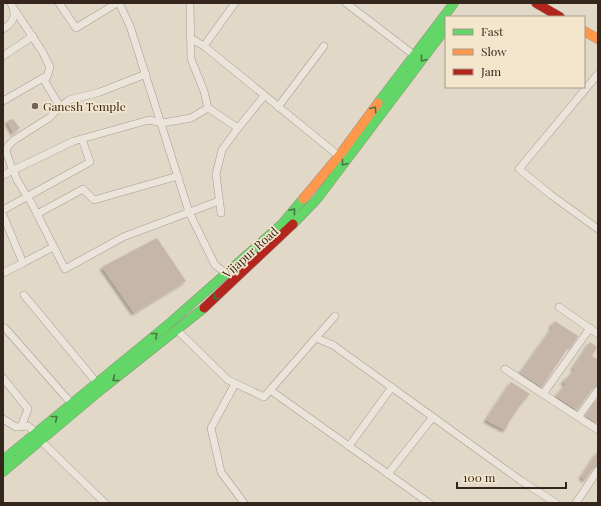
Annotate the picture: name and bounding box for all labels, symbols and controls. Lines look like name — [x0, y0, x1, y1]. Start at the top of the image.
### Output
legend — [445, 16, 585, 88]
text: Fast — [481, 23, 504, 39]
text: Slow — [481, 43, 507, 59]
one-way arrow — [421, 54, 428, 61]
text: Jam — [480, 63, 502, 79]
place label: Ganesh Temple — [43, 98, 126, 114]
marker: Ganesh Temple — [30, 101, 40, 111]
one-way arrow — [369, 106, 377, 113]
one-way arrow — [342, 158, 349, 165]
one-way arrow — [289, 208, 296, 216]
street label: Vijapur Road — [218, 223, 281, 282]
one-way arrow — [213, 292, 221, 300]
one-way arrow — [151, 333, 158, 340]
one-way arrow — [113, 374, 120, 381]
one-way arrow — [50, 415, 57, 422]
scale bar — [457, 464, 566, 490]
text: 100 m — [463, 469, 496, 485]

